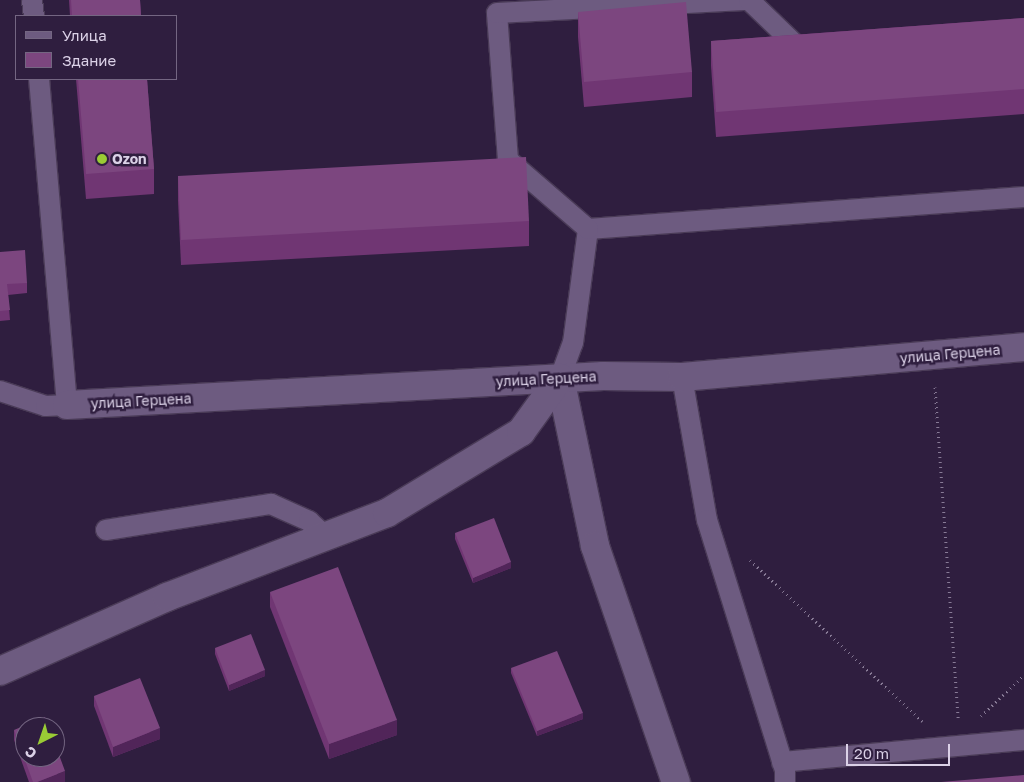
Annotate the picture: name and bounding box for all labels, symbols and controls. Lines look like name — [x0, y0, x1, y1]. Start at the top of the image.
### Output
legend — [15, 15, 178, 80]
text: Улица — [62, 26, 107, 44]
text: Здание — [62, 51, 116, 69]
place label: Ozon — [112, 151, 147, 167]
marker: Ozon — [96, 153, 108, 165]
street label: улица Герцена — [899, 341, 1001, 367]
street label: улица Герцена — [495, 368, 597, 390]
street label: улица Герцена — [90, 390, 192, 412]
north arrow — [15, 717, 65, 767]
scale bar — [849, 734, 953, 766]
text: С — [21, 743, 40, 763]
text: 20 m — [854, 744, 889, 762]

